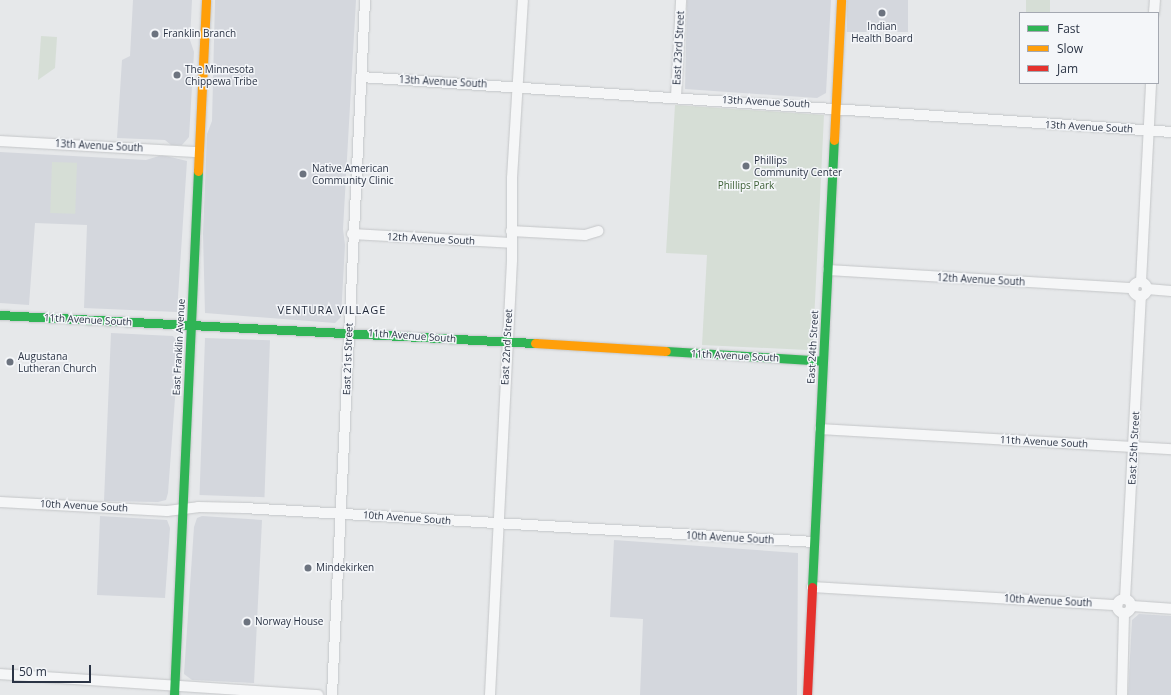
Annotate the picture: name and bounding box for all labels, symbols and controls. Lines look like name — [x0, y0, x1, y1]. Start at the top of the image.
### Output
marker: Indian Health Board — [876, 7, 888, 19]
street label: East 23rd Street — [671, 11, 687, 85]
legend — [1019, 12, 1159, 84]
place label: Indian Health Board — [851, 20, 913, 44]
text: Fast — [1057, 20, 1080, 37]
place label: Franklin Branch — [163, 28, 236, 40]
marker: Franklin Branch — [150, 29, 160, 39]
text: Slow — [1057, 40, 1083, 57]
text: Jam — [1057, 60, 1078, 77]
place label: The Minnesota Chippewa Tribe — [185, 63, 258, 86]
marker: The Minnesota Chippewa Tribe — [172, 70, 182, 80]
street label: 13th Avenue South — [399, 74, 487, 90]
street label: 13th Avenue South — [722, 94, 810, 110]
street label: 13th Avenue South — [1045, 119, 1133, 135]
street label: 13th Avenue South — [55, 138, 143, 154]
place label: Phillips Community Center — [754, 154, 842, 178]
marker: Phillips Community Center — [741, 161, 751, 171]
place label: Native American Community Clinic — [312, 162, 394, 186]
marker: Native American Community Clinic — [297, 168, 309, 180]
park label: Phillips Park — [718, 180, 774, 192]
street label: 12th Avenue South — [387, 231, 475, 247]
street label: 12th Avenue South — [937, 272, 1025, 288]
street label: East Franklin Avenue — [170, 298, 188, 396]
district label: VENTURA VILLAGE — [278, 303, 386, 317]
street label: East 22nd Street — [499, 309, 515, 385]
street label: East 24th Street — [805, 310, 821, 384]
street label: 11th Avenue South — [44, 312, 132, 328]
street label: East 21st Street — [341, 323, 355, 395]
street label: 11th Avenue South — [367, 327, 457, 345]
street label: 11th Avenue South — [691, 348, 779, 364]
place label: Augustana Lutheran Church — [18, 350, 97, 374]
marker: Augustana Lutheran Church — [5, 357, 15, 367]
street label: East 25th Street — [1126, 411, 1142, 485]
street label: 11th Avenue South — [1000, 434, 1088, 450]
street label: 10th Avenue South — [40, 498, 128, 514]
street label: 10th Avenue South — [362, 509, 452, 527]
street label: 10th Avenue South — [686, 530, 774, 546]
place label: Mindekirken — [316, 562, 374, 574]
marker: Mindekirken — [303, 563, 313, 573]
street label: 10th Avenue South — [1004, 593, 1092, 609]
place label: Norway House — [255, 616, 323, 628]
marker: Norway House — [242, 617, 252, 627]
scale bar — [14, 657, 93, 683]
text: 50 m — [19, 663, 47, 680]

